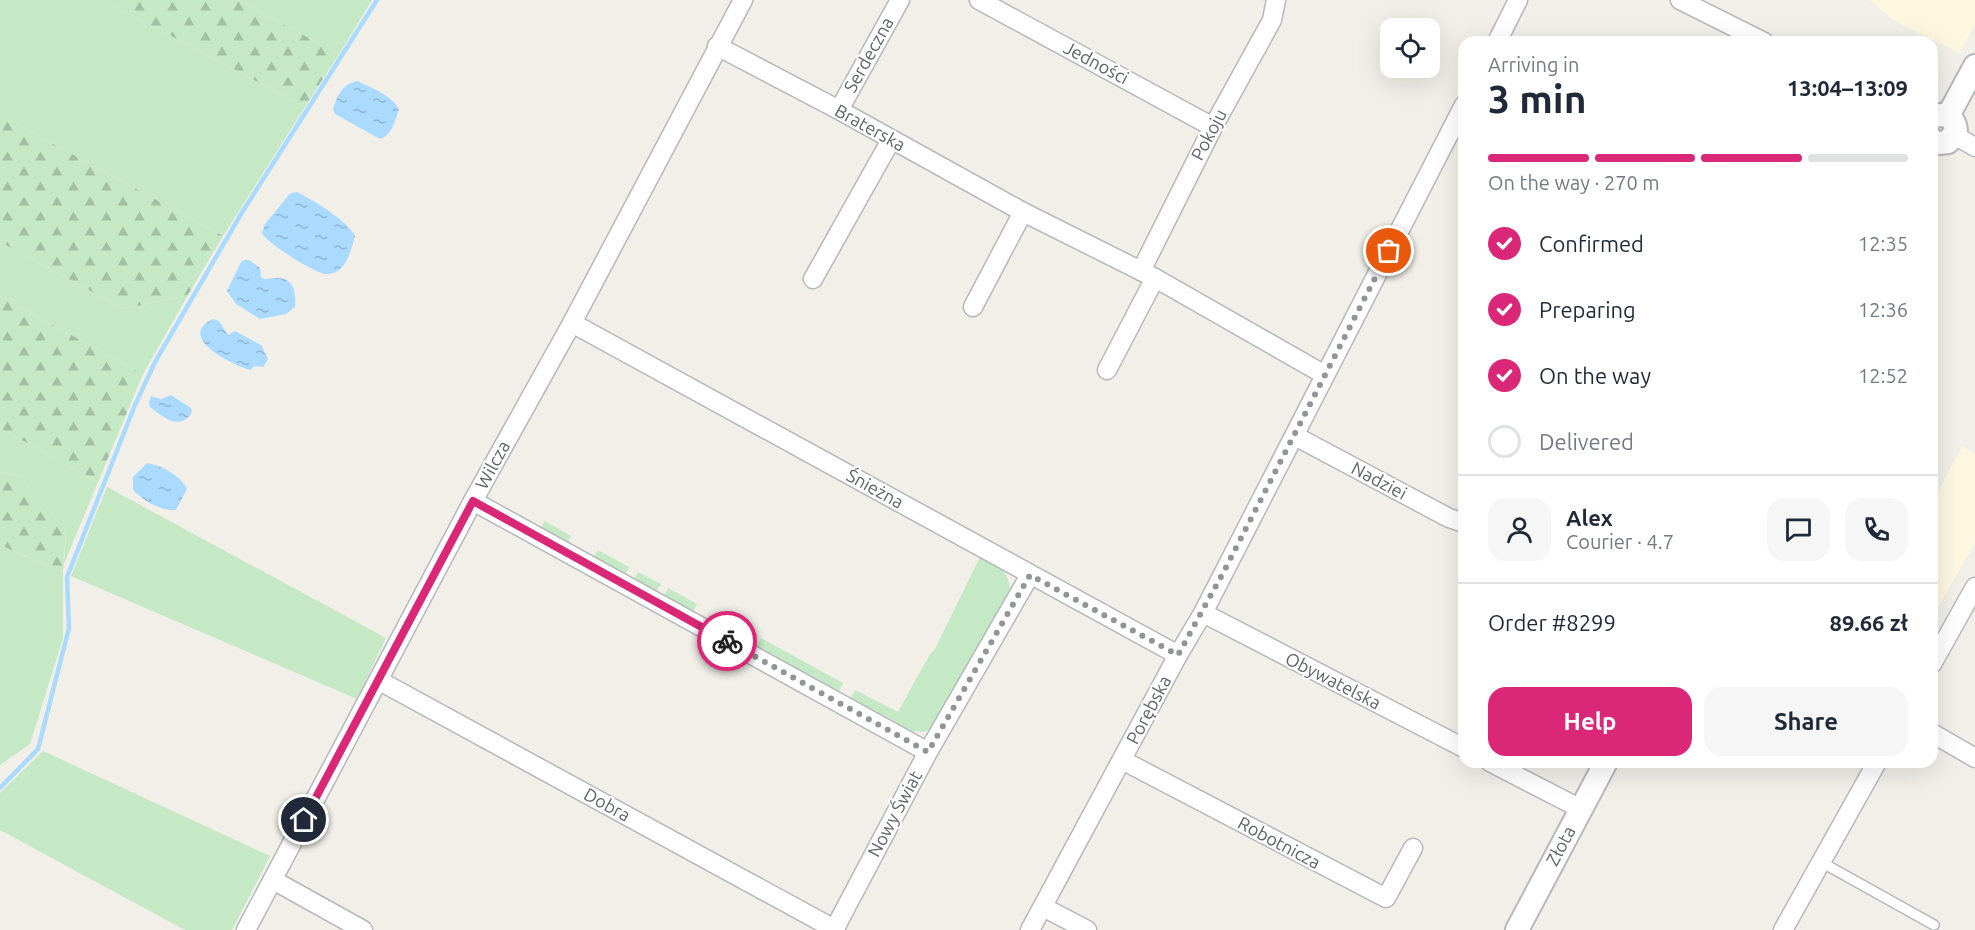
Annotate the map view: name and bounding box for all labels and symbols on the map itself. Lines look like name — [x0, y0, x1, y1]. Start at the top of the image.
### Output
street label: Serdeczna — [839, 13, 897, 96]
street label: Jedności — [1061, 37, 1132, 88]
street label: Braterska — [832, 100, 909, 155]
street label: Pokoju — [1186, 106, 1230, 164]
pin — [1363, 225, 1414, 276]
street label: Wilcza — [471, 437, 513, 492]
street label: Nadziei — [1348, 457, 1410, 503]
street label: Śnieżna — [844, 464, 908, 512]
courier — [697, 611, 757, 671]
street label: Obywatelska — [1282, 647, 1385, 713]
street label: Porębska — [1122, 672, 1174, 747]
street label: Nowy Świat — [862, 767, 925, 860]
street label: Dobra — [581, 783, 634, 825]
pin — [278, 794, 329, 845]
street label: Robotnicza — [1235, 812, 1324, 872]
street label: Złota — [1541, 822, 1579, 869]

